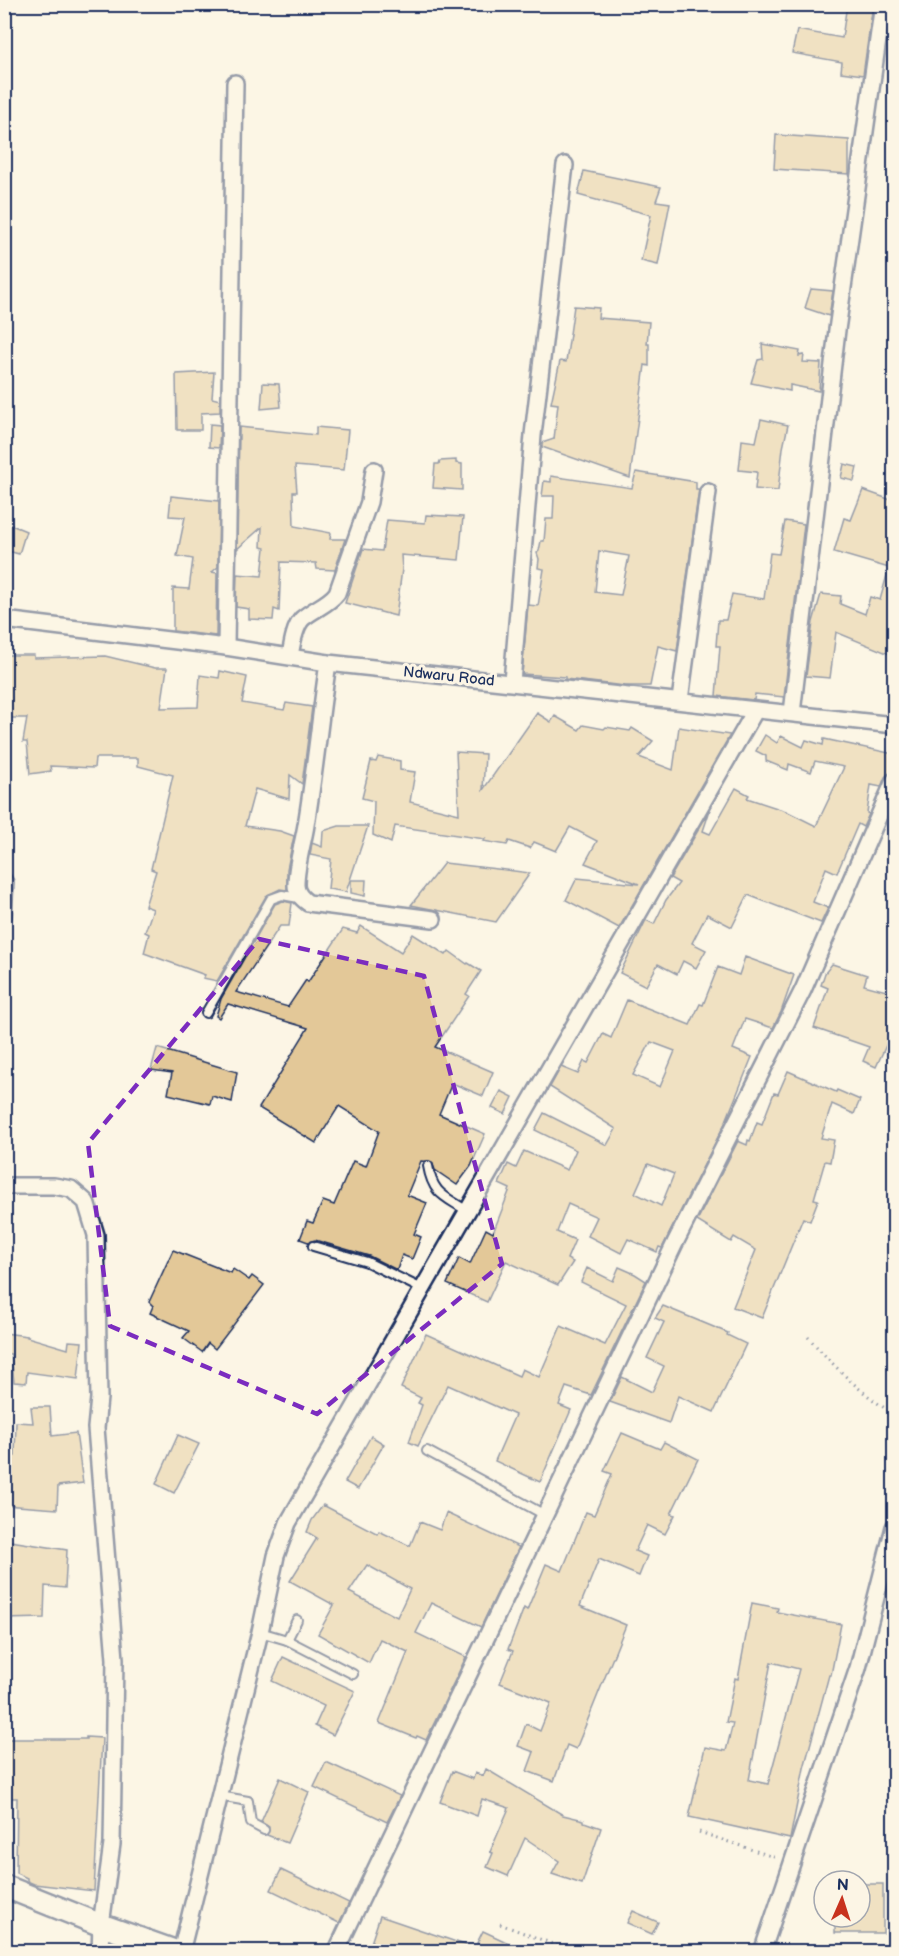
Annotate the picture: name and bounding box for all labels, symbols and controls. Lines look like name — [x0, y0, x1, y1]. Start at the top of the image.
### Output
street label: Ndwaru Road — [402, 662, 496, 691]
north arrow — [812, 1869, 872, 1929]
text: N — [836, 1876, 849, 1895]

